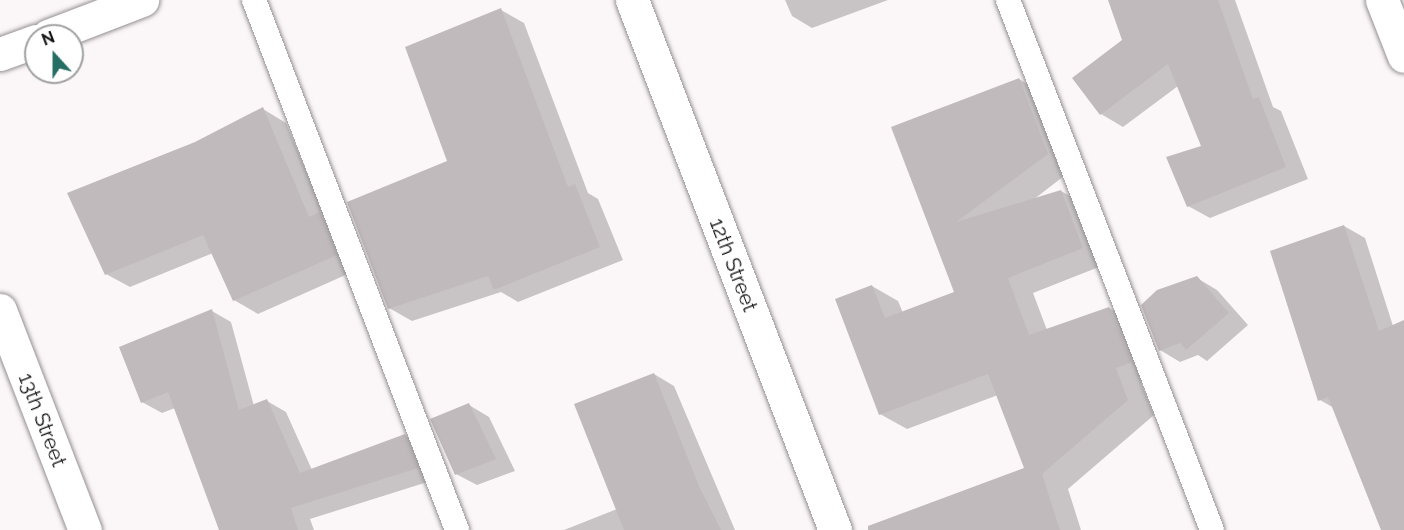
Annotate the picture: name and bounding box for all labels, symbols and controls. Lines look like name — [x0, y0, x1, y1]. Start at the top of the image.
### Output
north arrow — [24, 24, 84, 84]
text: N — [39, 28, 57, 50]
street label: 12th Street — [704, 215, 762, 315]
street label: 13th Street — [13, 370, 71, 470]

